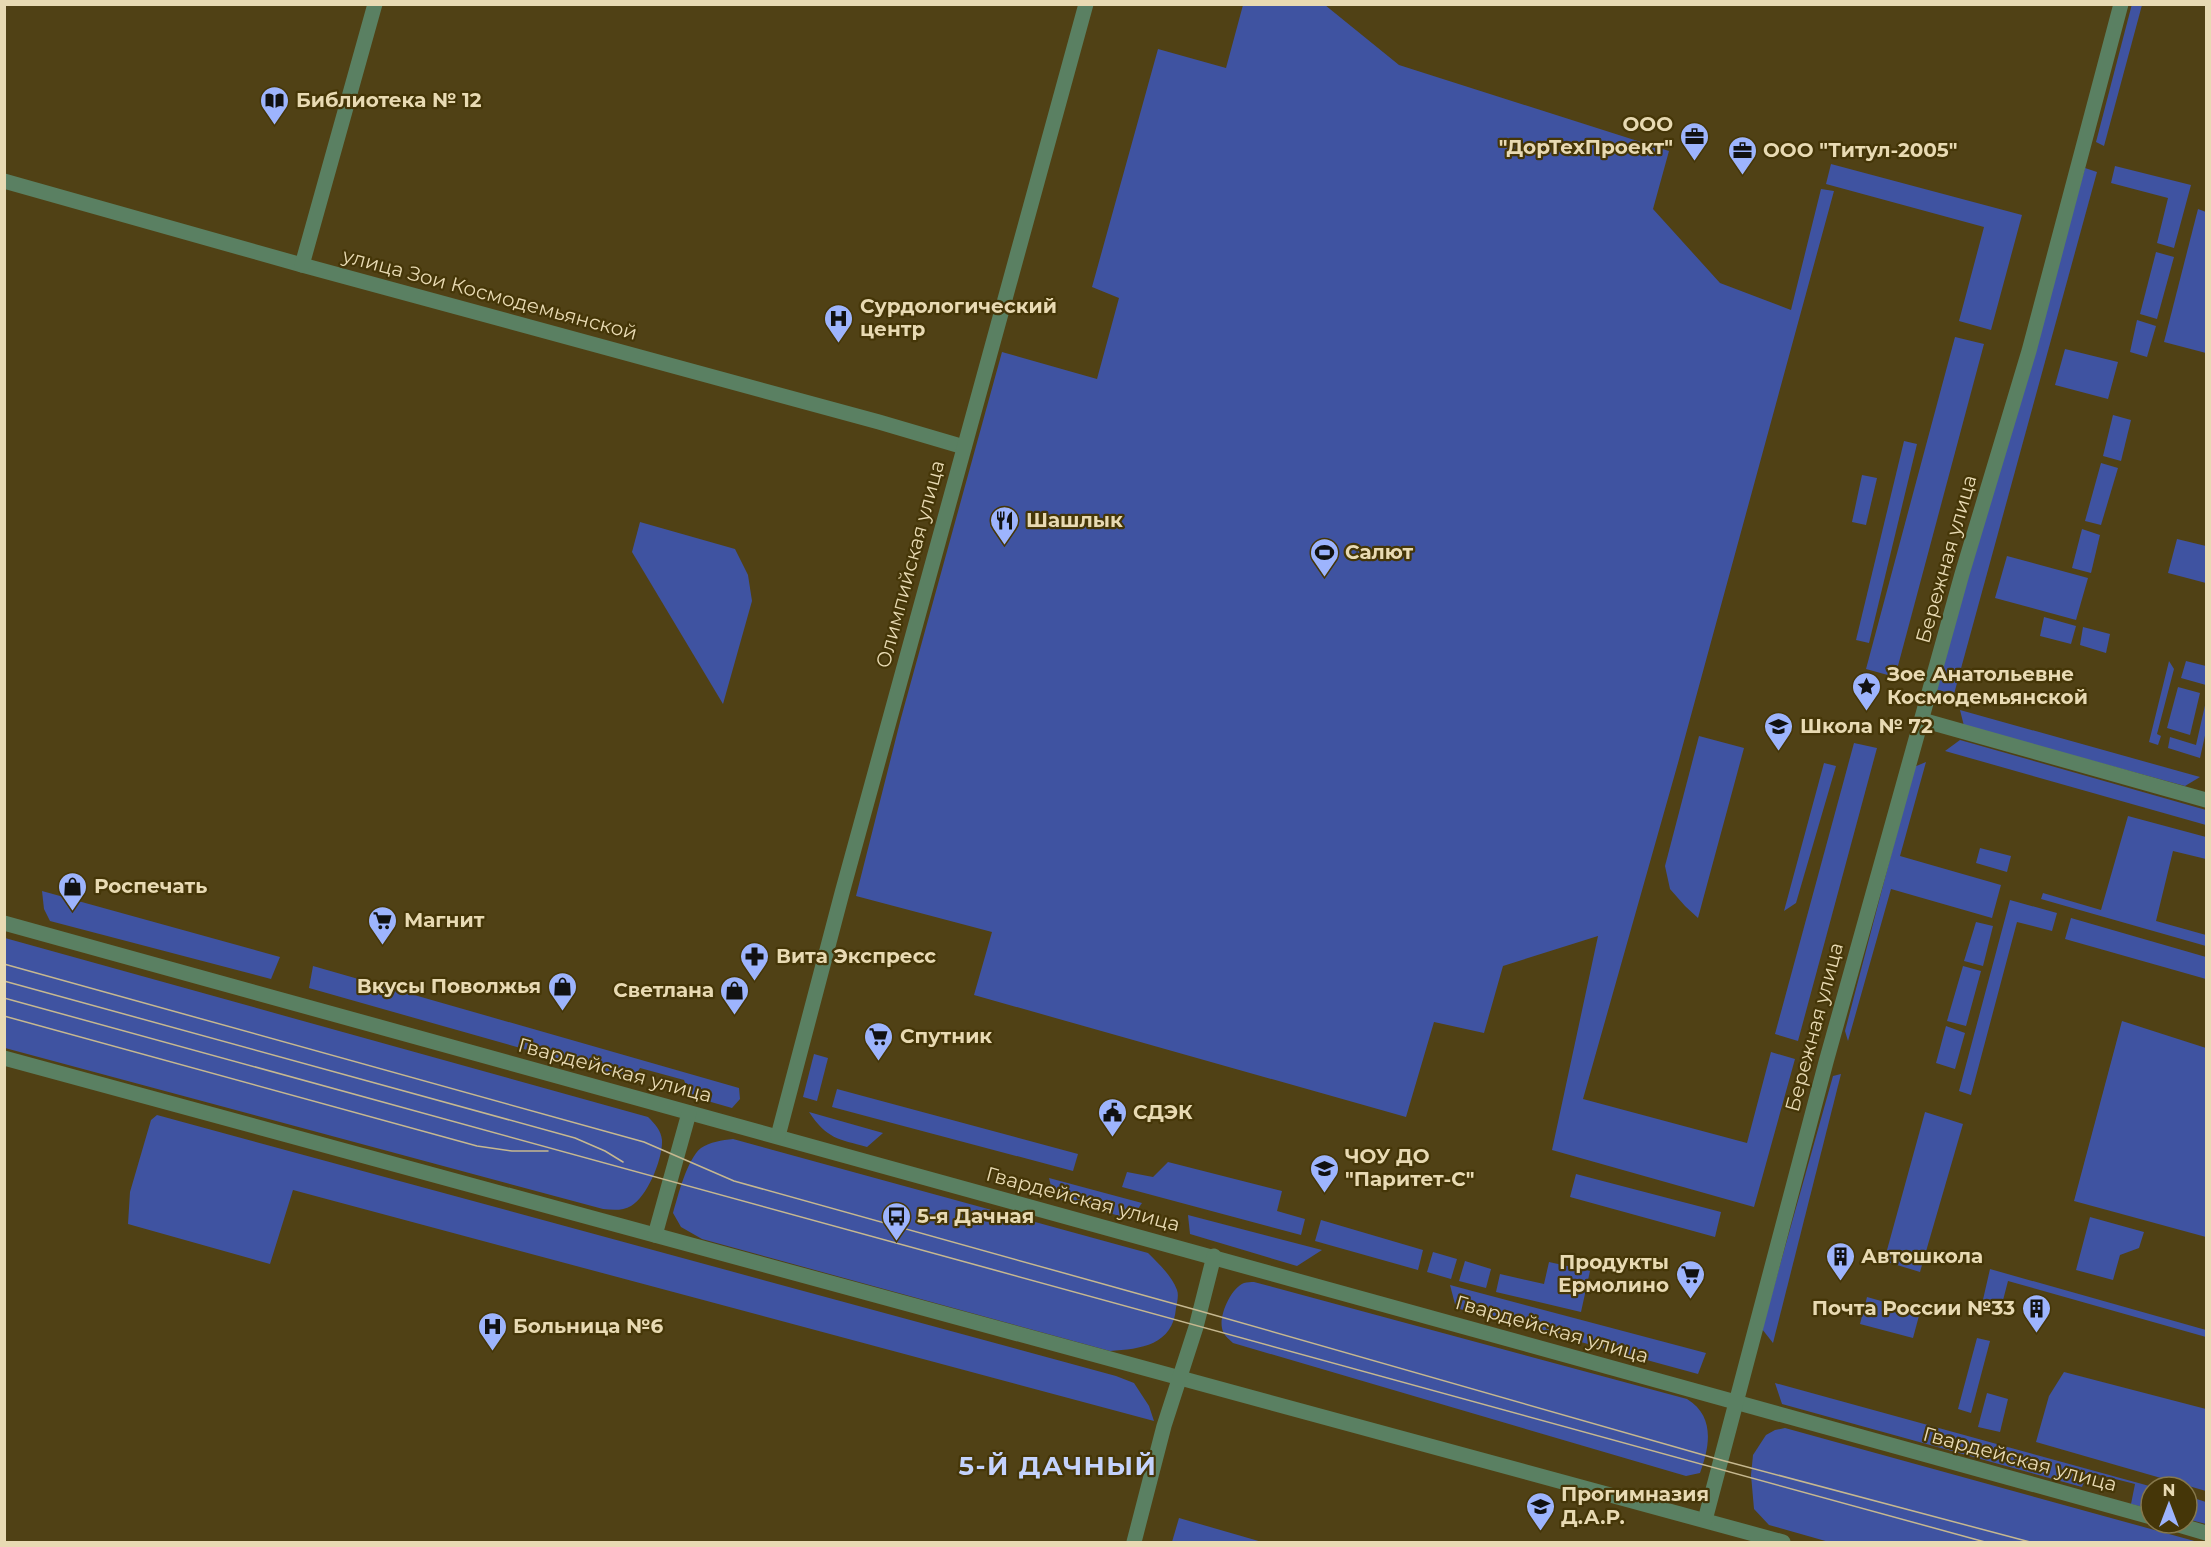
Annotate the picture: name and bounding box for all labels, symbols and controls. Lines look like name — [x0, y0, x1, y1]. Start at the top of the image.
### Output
library icon: Библиотека № 12 — [259, 84, 291, 126]
place label: Библиотека № 12 — [296, 88, 482, 112]
place label: ООО "ДорТехПроект" — [1499, 112, 1673, 159]
office icon: ООО "ДорТехПроект" — [1678, 120, 1710, 162]
office icon: ООО "Титул-2005" — [1726, 134, 1758, 176]
place label: ООО "Титул-2005" — [1763, 138, 1958, 162]
street label: улица Зои Космодемьянской — [339, 243, 640, 345]
place label: Сурдологический центр — [860, 294, 1057, 341]
hospital icon: Сурдологический центр — [823, 302, 855, 344]
street label: Олимпийская улица — [871, 458, 949, 670]
street label: Бережная улица — [1910, 472, 1982, 646]
restaurant icon: Шашлык — [989, 504, 1021, 546]
place label: Шашлык — [1026, 508, 1123, 532]
sports icon: Салют — [1308, 536, 1340, 578]
place label: Салют — [1345, 540, 1414, 564]
place label: Зое Анатольевне Космодемьянской — [1886, 662, 2088, 709]
place icon: Зое Анатольевне Космодемьянской — [1850, 670, 1882, 712]
school or university icon: Школа № 72 — [1763, 710, 1795, 752]
place label: Школа № 72 — [1800, 714, 1933, 738]
shop icon: Роспечать — [57, 870, 89, 912]
place label: Роспечать — [94, 874, 207, 898]
supermarket icon: Магнит — [367, 904, 399, 946]
place label: Магнит — [404, 908, 485, 932]
pharmacy icon: Вита Экспресс — [739, 940, 771, 982]
street label: Бережная улица — [1780, 940, 1848, 1114]
place label: Вита Экспресс — [776, 944, 936, 968]
shop icon: Вкусы Поволжья — [546, 970, 578, 1012]
place label: Вкусы Поволжья — [357, 974, 541, 998]
shop icon: Светлана — [719, 974, 751, 1016]
place label: Светлана — [613, 978, 714, 1002]
supermarket icon: Спутник — [863, 1020, 895, 1062]
place label: Спутник — [900, 1024, 992, 1048]
street label: Гвардейская улица — [515, 1033, 715, 1107]
public building icon: СДЭК — [1096, 1096, 1128, 1138]
place label: СДЭК — [1133, 1100, 1193, 1124]
place label: ЧОУ ДО "Паритет-С" — [1345, 1144, 1474, 1191]
school or university icon: ЧОУ ДО "Паритет-С" — [1308, 1152, 1340, 1194]
street label: Гвардейская улица — [983, 1162, 1183, 1236]
bus stop icon: 5-я Дачная — [880, 1200, 912, 1242]
place label: 5-я Дачная — [917, 1204, 1034, 1228]
building icon: Автошкола — [1824, 1240, 1856, 1282]
place label: Автошкола — [1861, 1244, 1983, 1268]
place label: Продукты Ермолино — [1558, 1250, 1669, 1297]
supermarket icon: Продукты Ермолино — [1674, 1258, 1706, 1300]
street label: Гвардейская улица — [1453, 1290, 1651, 1368]
building icon: Почта России №33 — [2020, 1292, 2052, 1334]
place label: Почта России №33 — [1812, 1296, 2015, 1320]
hospital icon: Больница №6 — [476, 1310, 508, 1352]
place label: Больница №6 — [513, 1314, 663, 1338]
street label: Гвардейская улица — [1920, 1422, 2120, 1496]
district label: 5-Й ДАЧНЫЙ — [959, 1450, 1157, 1482]
north arrow — [2139, 1475, 2199, 1535]
text: N — [2163, 1481, 2175, 1500]
place label: Прогимназия Д.А.Р. — [1561, 1482, 1709, 1529]
school or university icon: Прогимназия Д.А.Р. — [1524, 1490, 1556, 1532]

